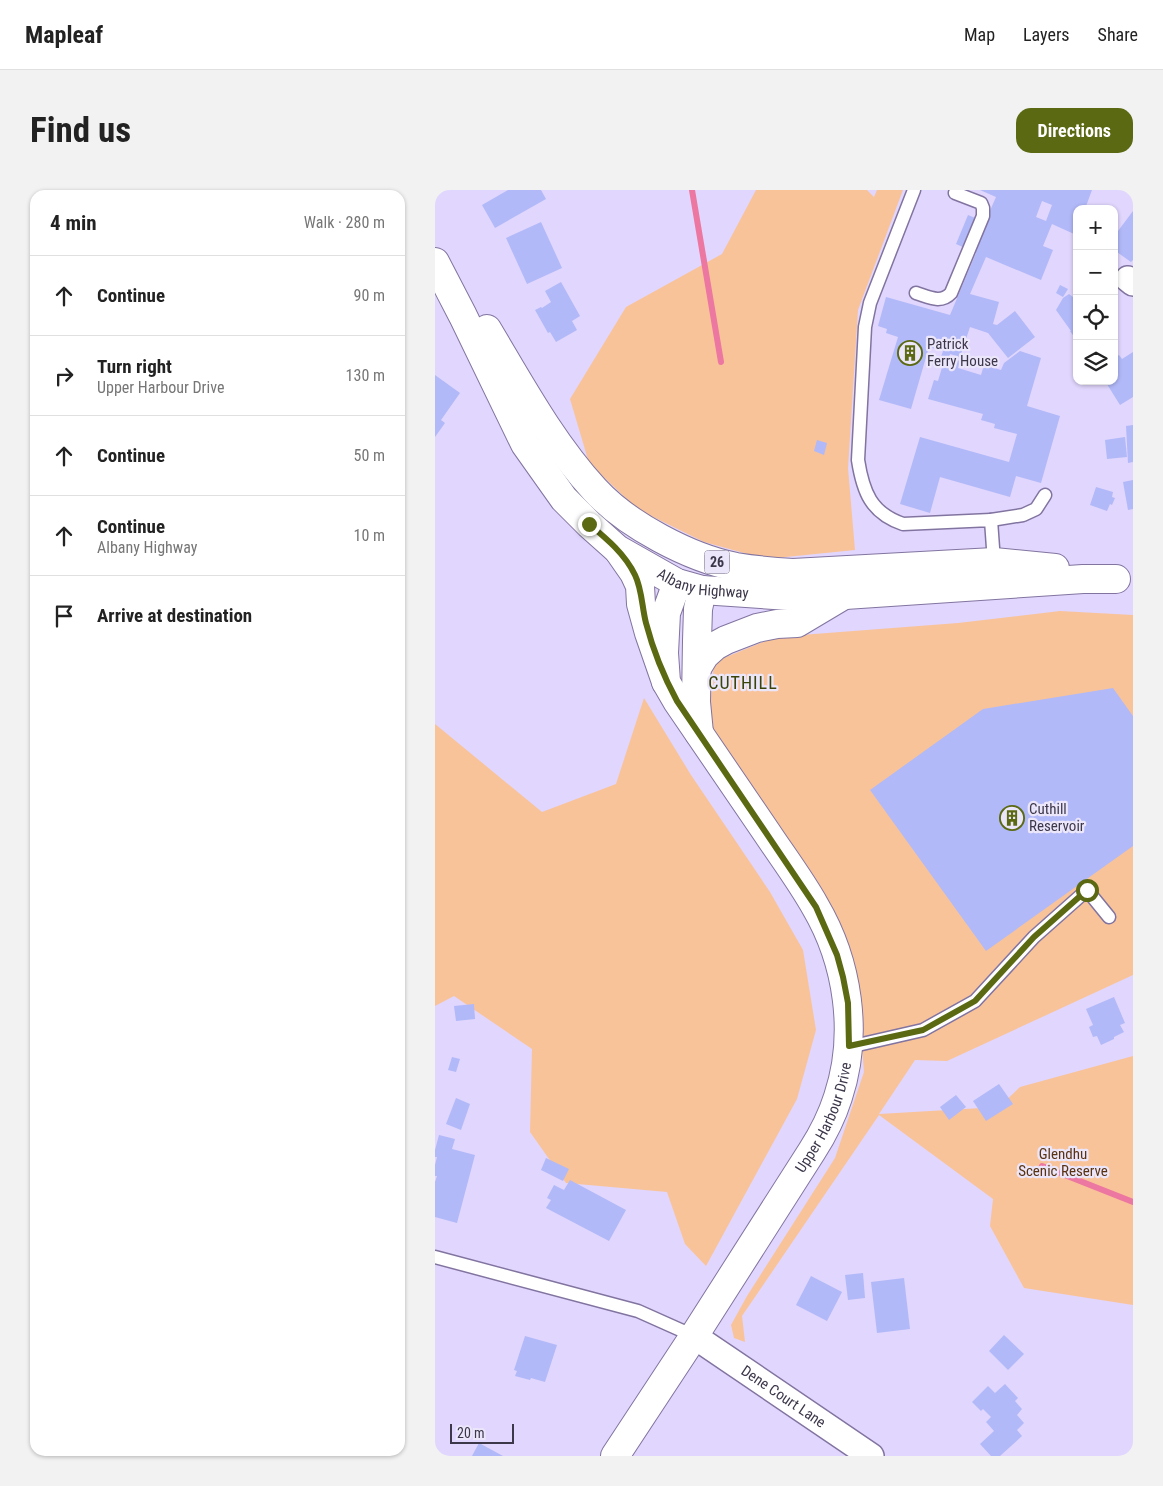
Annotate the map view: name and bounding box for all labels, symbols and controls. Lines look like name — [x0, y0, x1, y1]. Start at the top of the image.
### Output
text: Mapleaf — [25, 21, 103, 49]
text: Map — [964, 24, 995, 45]
text: Layers — [1023, 24, 1070, 45]
text: Share — [1098, 24, 1138, 45]
button: Directions — [1016, 108, 1133, 153]
text: Find us — [30, 110, 131, 151]
map controls — [1073, 205, 1118, 385]
button: + — [1073, 205, 1118, 250]
text: 4 min — [50, 211, 97, 235]
text: Walk · 280 m — [304, 213, 385, 232]
button: − — [1073, 250, 1118, 295]
icon: ahead — [50, 282, 78, 310]
text: Continue — [97, 284, 165, 307]
text: 90 m — [353, 286, 385, 305]
button: locate — [1073, 295, 1118, 340]
place label: Patrick Ferry House — [927, 335, 998, 370]
building icon: Patrick Ferry House — [897, 340, 923, 366]
button: layers — [1073, 340, 1118, 385]
text: Turn right — [97, 355, 172, 378]
icon: right — [50, 362, 78, 390]
text: 130 m — [346, 366, 385, 385]
text: Upper Harbour Drive — [97, 378, 224, 397]
icon: ahead — [50, 442, 78, 470]
text: Continue — [97, 444, 165, 467]
text: 50 m — [353, 446, 385, 465]
route end — [578, 513, 601, 536]
text: Continue — [97, 515, 165, 538]
icon: ahead — [50, 522, 78, 550]
text: 10 m — [353, 526, 385, 545]
text: Albany Highway — [97, 538, 197, 557]
road number: 26 — [705, 551, 729, 574]
street label: Albany Highway — [654, 565, 749, 602]
icon: arrive — [50, 602, 78, 630]
text: Arrive at destination — [97, 604, 252, 627]
district label: CUTHILL — [708, 672, 778, 693]
place label: Cuthill Reservoir — [1029, 800, 1085, 835]
building icon: Cuthill Reservoir — [999, 805, 1025, 831]
route start — [1076, 879, 1099, 902]
street label: Upper Harbour Drive — [792, 1061, 855, 1176]
park label: Glendhu Scenic Reserve — [1018, 1145, 1108, 1180]
street label: Dene Court Lane — [738, 1362, 829, 1432]
scale bar — [450, 1421, 514, 1444]
text: 20 m — [457, 1425, 485, 1441]

